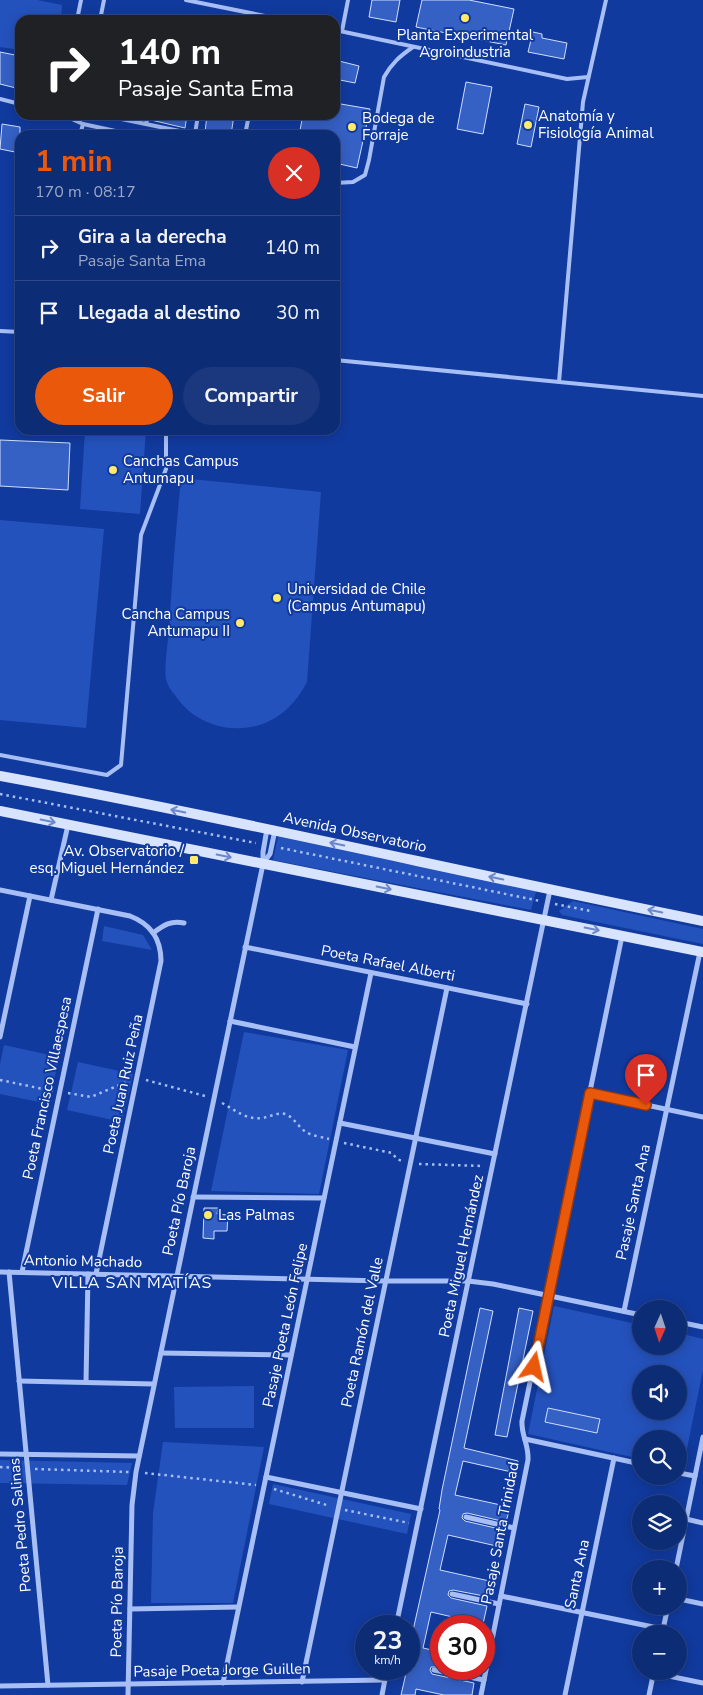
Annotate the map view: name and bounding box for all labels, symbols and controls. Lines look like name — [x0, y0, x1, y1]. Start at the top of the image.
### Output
marker: Planta Experimental Agroindustria — [459, 12, 471, 24]
place label: Planta Experimental Agroindustria — [397, 25, 534, 62]
text: 140 m — [118, 29, 221, 76]
icon: right — [35, 35, 100, 100]
text: Pasaje Santa Ema — [118, 74, 294, 104]
place label: Anatomía y Fisiología Animal — [538, 106, 654, 143]
place label: Bodega de Forraje — [362, 108, 435, 145]
marker: Anatomía y Fisiología Animal — [522, 119, 534, 131]
marker: Bodega de Forraje — [346, 121, 358, 133]
text: 1 min — [35, 141, 113, 182]
button: close — [268, 147, 320, 199]
text: 170 m · 08:17 — [35, 181, 136, 203]
text: Gira a la derecha — [78, 224, 227, 250]
icon: right — [35, 234, 63, 262]
text: 140 m — [265, 235, 320, 261]
text: Pasaje Santa Ema — [78, 250, 206, 272]
icon: arrive — [35, 299, 63, 327]
text: Llegada al destino — [78, 300, 240, 326]
text: 30 m — [276, 300, 320, 326]
button: Salir — [35, 367, 173, 425]
button: Compartir — [183, 367, 320, 425]
place label: Canchas Campus Antumapu — [123, 451, 239, 488]
marker: Canchas Campus Antumapu — [107, 464, 119, 476]
place label: Universidad de Chile (Campus Antumapu) — [287, 579, 426, 616]
marker: Universidad de Chile (Campus Antumapu) — [271, 592, 283, 604]
place label: Cancha Campus Antumapu II — [121, 604, 230, 641]
marker: Cancha Campus Antumapu II — [234, 617, 246, 629]
one-way arrow — [171, 805, 187, 815]
street label: Avenida Observatorio — [281, 807, 429, 857]
one-way arrow — [39, 816, 55, 826]
one-way arrow — [330, 839, 346, 848]
place label: Av. Observatorio / esq. Miguel Hernández — [30, 841, 185, 878]
one-way arrow — [216, 852, 232, 861]
marker: Av. Observatorio / esq. Miguel Hernández — [188, 854, 200, 866]
one-way arrow — [489, 873, 505, 883]
one-way arrow — [375, 884, 391, 893]
one-way arrow — [648, 906, 664, 916]
one-way arrow — [583, 925, 599, 935]
street label: Poeta Rafael Alberti — [319, 940, 457, 986]
street label: Poeta Francisco Villaespesa — [18, 995, 76, 1181]
street label: Poeta Juan Ruiz Peña — [98, 1012, 148, 1156]
pin — [625, 1054, 667, 1105]
icon: arrive — [632, 1061, 660, 1089]
street label: Pasaje Santa Ana — [611, 1142, 655, 1262]
street label: Poeta Pío Baroja — [158, 1145, 200, 1257]
street label: Poeta Miguel Hernández — [434, 1173, 488, 1339]
place label: Las Palmas — [218, 1205, 295, 1225]
marker: Las Palmas — [202, 1209, 214, 1221]
street label: Pasaje Poeta León Felipe — [258, 1241, 312, 1409]
street label: Antonio Machado — [24, 1250, 142, 1272]
street label: Poeta Ramón del Valle — [336, 1255, 388, 1409]
district label: VILLA SAN MATÍAS — [51, 1272, 212, 1294]
north arrow — [632, 1300, 688, 1355]
map controls — [632, 1300, 687, 1680]
position arrow — [507, 1340, 559, 1392]
button: sound — [632, 1365, 687, 1420]
button: search — [632, 1430, 687, 1485]
street label: Poeta Pedro Salinas — [4, 1457, 36, 1593]
street label: Pasaje Santa Trinidad — [476, 1460, 524, 1606]
button: layers — [632, 1495, 687, 1550]
street label: Santa Ana — [560, 1538, 594, 1610]
street label: Poeta Pío Baroja — [106, 1546, 128, 1658]
button: + — [632, 1560, 687, 1615]
speed limit sign: 30 — [430, 1615, 495, 1680]
text: 23 — [372, 1624, 403, 1658]
button: − — [632, 1625, 687, 1680]
text: km/h — [374, 1652, 401, 1668]
street label: Pasaje Poeta Jorge Guillen — [133, 1658, 311, 1682]

